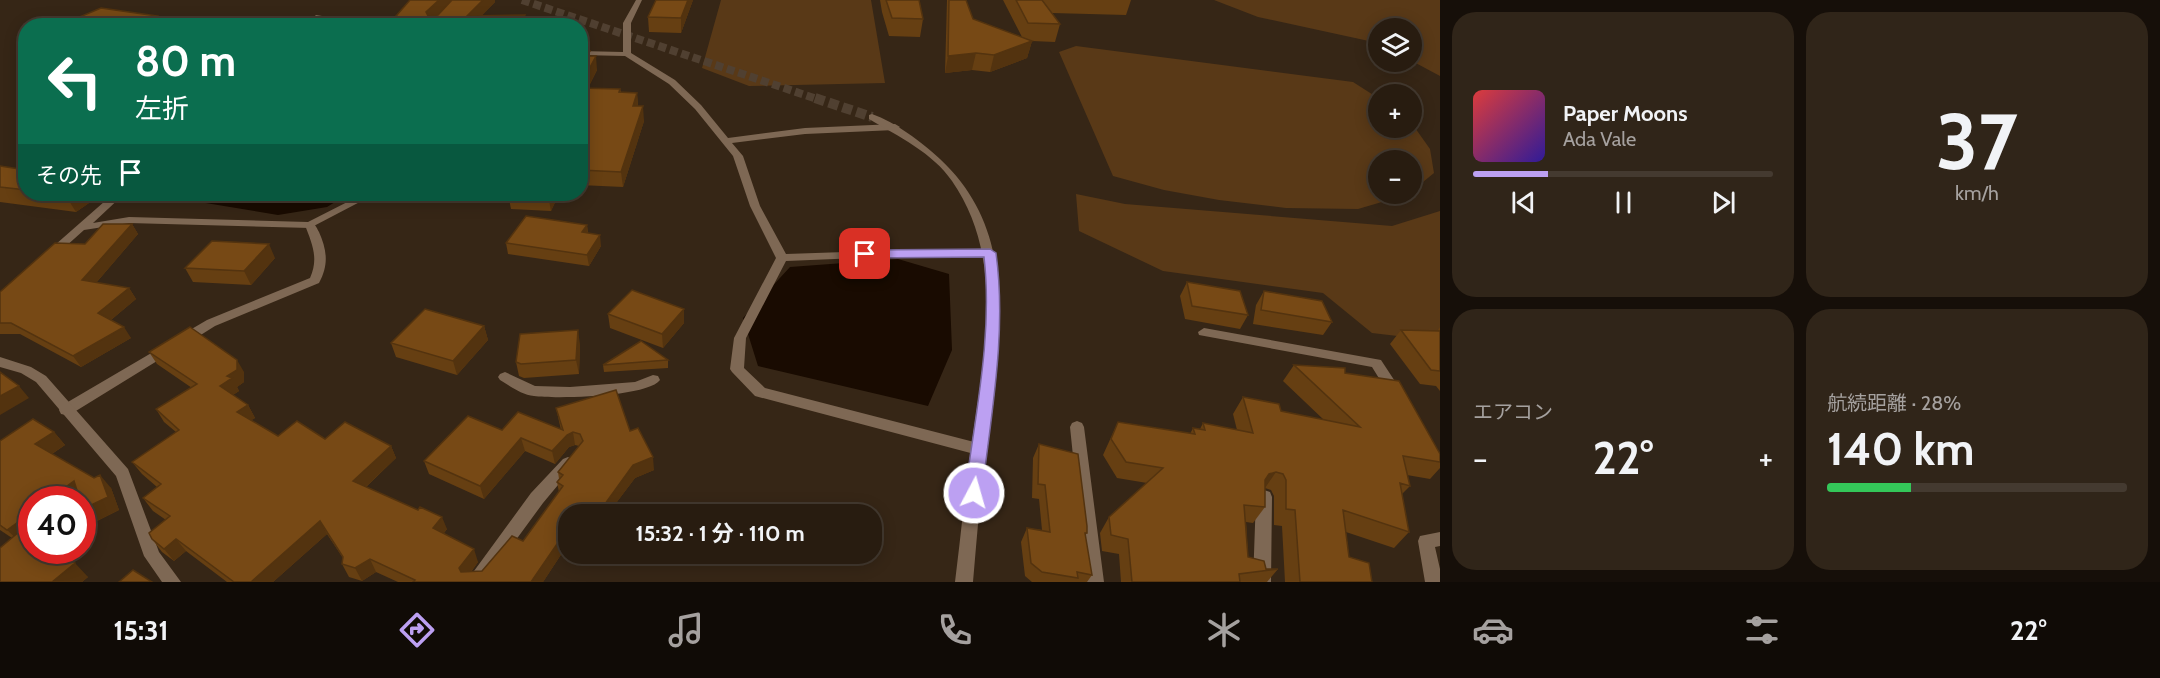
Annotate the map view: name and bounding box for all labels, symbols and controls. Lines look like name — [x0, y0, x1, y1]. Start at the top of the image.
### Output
map controls — [1368, 18, 1422, 204]
button: layers — [1368, 18, 1422, 72]
text: 80 m — [135, 35, 236, 87]
icon: left — [36, 42, 114, 120]
button: + — [1368, 84, 1422, 138]
text: 左折 — [135, 92, 189, 125]
text: 37 — [1936, 94, 2018, 189]
text: Paper Moons — [1563, 100, 1687, 127]
text: Ada Vale — [1563, 127, 1636, 151]
button: − — [1368, 150, 1422, 204]
icon: arrive — [114, 156, 147, 189]
text: その先 — [36, 162, 102, 189]
text: km/h — [1955, 181, 1999, 205]
icon: previous — [1507, 186, 1540, 219]
icon: pause — [1607, 186, 1640, 219]
icon: next — [1707, 186, 1740, 219]
pin — [839, 228, 890, 279]
icon: arrive — [848, 237, 881, 270]
text: 航続距離 · 28% — [1827, 391, 1961, 415]
text: エアコン — [1473, 400, 1553, 424]
text: 140 km — [1827, 422, 1974, 476]
text: 22° — [1593, 431, 1653, 485]
text: − — [1473, 438, 1488, 478]
text: + — [1758, 438, 1773, 478]
position arrow — [942, 461, 1006, 525]
speed limit sign: 40 — [18, 486, 96, 564]
text: 15:32 · 1 分 · 110 m — [635, 520, 805, 547]
icon: directions — [396, 609, 438, 651]
icon: music — [665, 609, 707, 651]
icon: phone — [934, 609, 976, 651]
icon: climate — [1203, 609, 1245, 651]
icon: car — [1472, 609, 1514, 651]
icon: filters — [1741, 609, 1783, 651]
text: 15:31 — [114, 614, 169, 647]
text: 22° — [2010, 614, 2046, 647]

